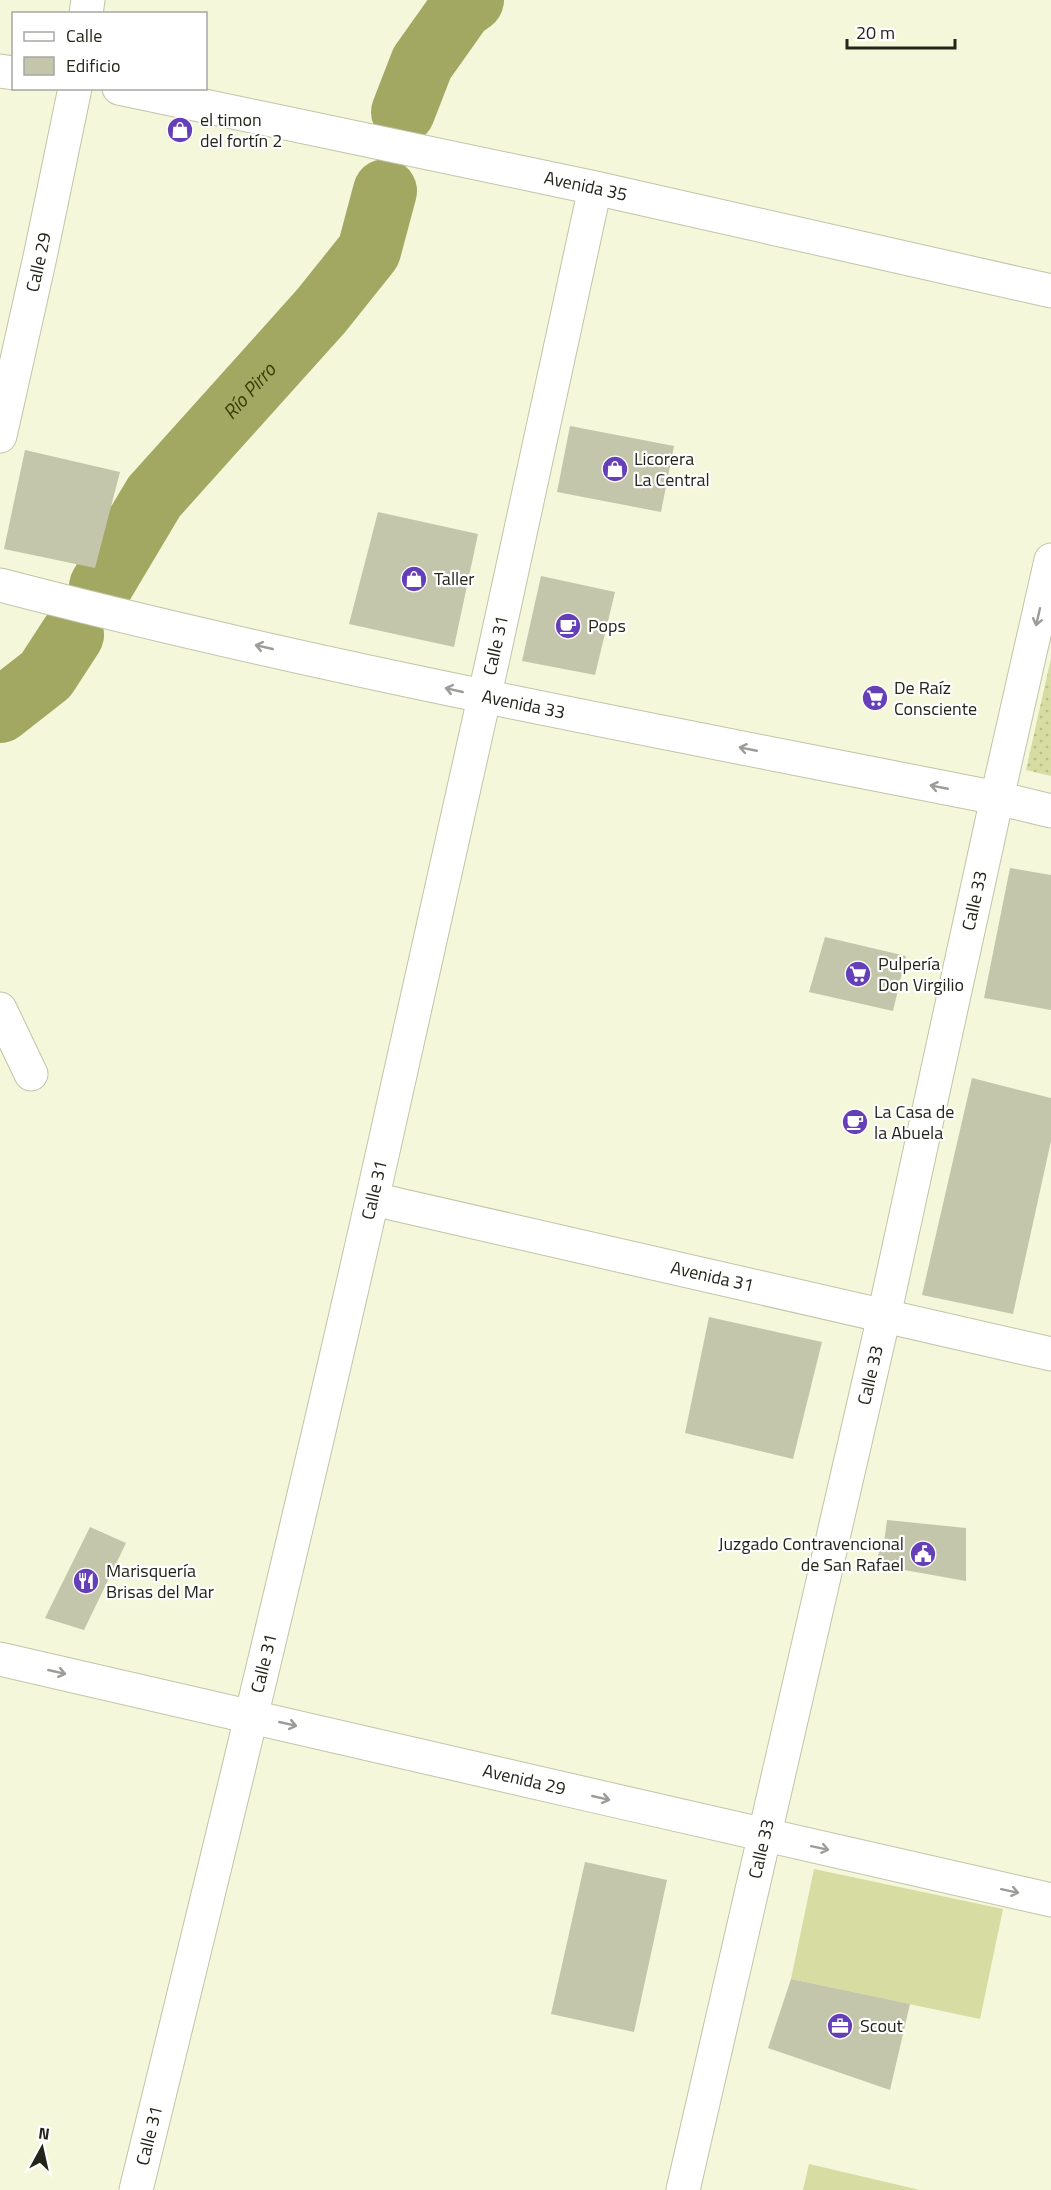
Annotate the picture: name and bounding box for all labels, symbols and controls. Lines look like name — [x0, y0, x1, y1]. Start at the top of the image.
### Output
legend — [12, 12, 207, 90]
scale bar — [847, 12, 955, 50]
text: 20 m — [856, 19, 895, 46]
text: Calle — [66, 22, 102, 49]
text: Edificio — [66, 52, 120, 79]
place label: el timon del fortín 2 — [200, 106, 282, 154]
shop icon: el timon del fortín 2 — [165, 115, 195, 145]
street label: Avenida 35 — [542, 164, 630, 208]
street label: Calle 29 — [19, 230, 58, 295]
water label: Río Pirro — [215, 355, 283, 426]
place label: Licorera La Central — [634, 445, 710, 493]
shop icon: Licorera La Central — [600, 454, 630, 484]
shop icon: Taller — [399, 564, 429, 594]
place label: Taller — [434, 565, 475, 592]
one-way arrow — [1032, 607, 1043, 626]
cafe icon: Pops — [553, 611, 583, 641]
place label: Pops — [588, 612, 626, 639]
street label: Calle 31 — [476, 613, 515, 678]
one-way arrow — [254, 641, 273, 653]
place label: De Raíz Consciente — [894, 674, 977, 722]
street label: Avenida 33 — [480, 682, 568, 726]
supermarket icon: De Raíz Consciente — [860, 683, 890, 713]
one-way arrow — [445, 684, 464, 695]
one-way arrow — [739, 743, 758, 754]
one-way arrow — [930, 781, 950, 792]
street label: Calle 33 — [955, 868, 994, 933]
place label: Pulpería Don Virgilio — [878, 950, 964, 998]
supermarket icon: Pulpería Don Virgilio — [843, 959, 873, 989]
place label: La Casa de la Abuela — [874, 1098, 954, 1146]
cafe icon: La Casa de la Abuela — [840, 1107, 870, 1137]
street label: Calle 31 — [354, 1157, 394, 1222]
street label: Avenida 31 — [668, 1254, 756, 1299]
street label: Calle 33 — [850, 1343, 890, 1408]
place label: Juzgado Contravencional de San Rafael — [718, 1530, 904, 1578]
public building icon: Juzgado Contravencional de San Rafael — [908, 1539, 938, 1569]
place label: Marisquería Brisas del Mar — [106, 1557, 214, 1605]
restaurant icon: Marisquería Brisas del Mar — [71, 1566, 101, 1596]
street label: Calle 31 — [243, 1631, 284, 1696]
one-way arrow — [47, 1666, 66, 1678]
one-way arrow — [278, 1719, 297, 1731]
street label: Avenida 29 — [480, 1756, 569, 1802]
one-way arrow — [591, 1792, 610, 1804]
street label: Calle 33 — [741, 1816, 781, 1881]
one-way arrow — [810, 1843, 829, 1855]
one-way arrow — [1000, 1885, 1019, 1897]
office icon: Scout — [825, 2011, 855, 2041]
place label: Scout — [860, 2012, 904, 2039]
street label: Calle 31 — [129, 2103, 169, 2168]
north arrow — [12, 2118, 72, 2178]
text: N — [37, 2120, 51, 2146]

